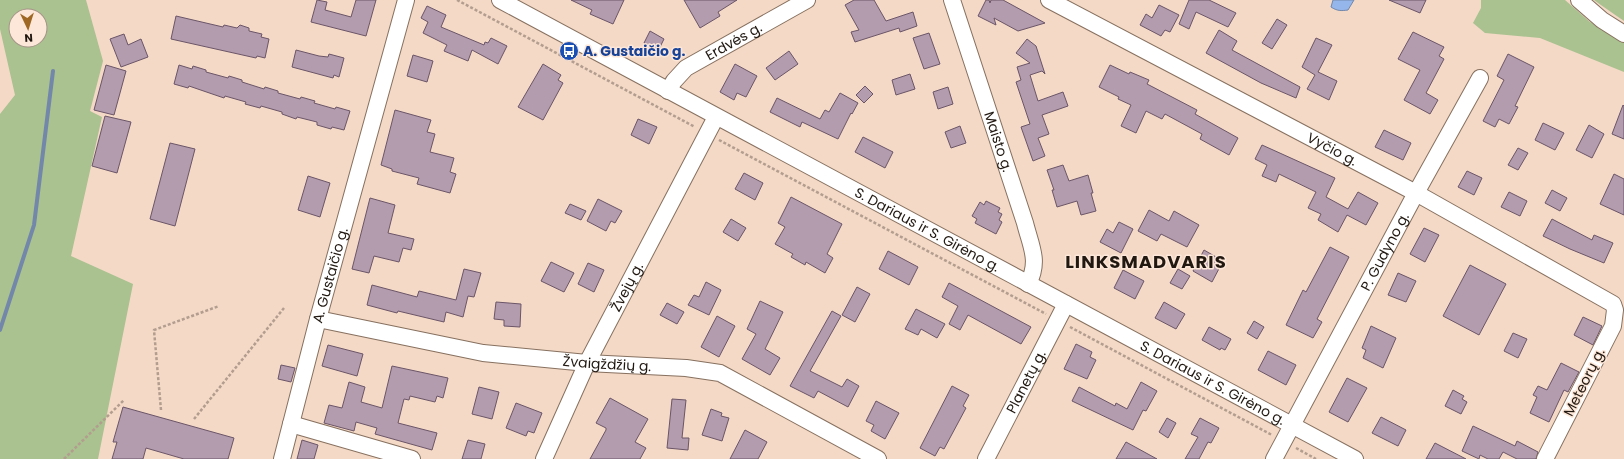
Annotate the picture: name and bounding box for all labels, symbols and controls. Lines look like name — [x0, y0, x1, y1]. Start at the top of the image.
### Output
north arrow — [8, 8, 48, 48]
street label: Erdvės g. — [702, 17, 766, 65]
text: N — [24, 30, 33, 46]
bus stop icon: A. Gustaičio g. — [558, 40, 580, 62]
place label: A. Gustaičio g. — [583, 41, 685, 61]
street label: Maisto g. — [979, 109, 1018, 174]
street label: Vyčio g. — [1303, 127, 1361, 170]
street label: S. Dariaus ir S. Girėno g. — [851, 182, 1004, 277]
street label: P. Gudyno g. — [1356, 209, 1414, 294]
street label: A. Gustaičio g. — [307, 225, 353, 325]
district label: LINKSMADVARIS — [1065, 249, 1227, 274]
street label: Žvejų g. — [606, 259, 648, 315]
street label: S. Dariaus ir S. Girėno g. — [1137, 335, 1289, 430]
street label: Meteorų g. — [1558, 345, 1610, 419]
street label: Planetų g. — [1001, 346, 1051, 417]
street label: Žvaigždžių g. — [562, 351, 652, 376]

